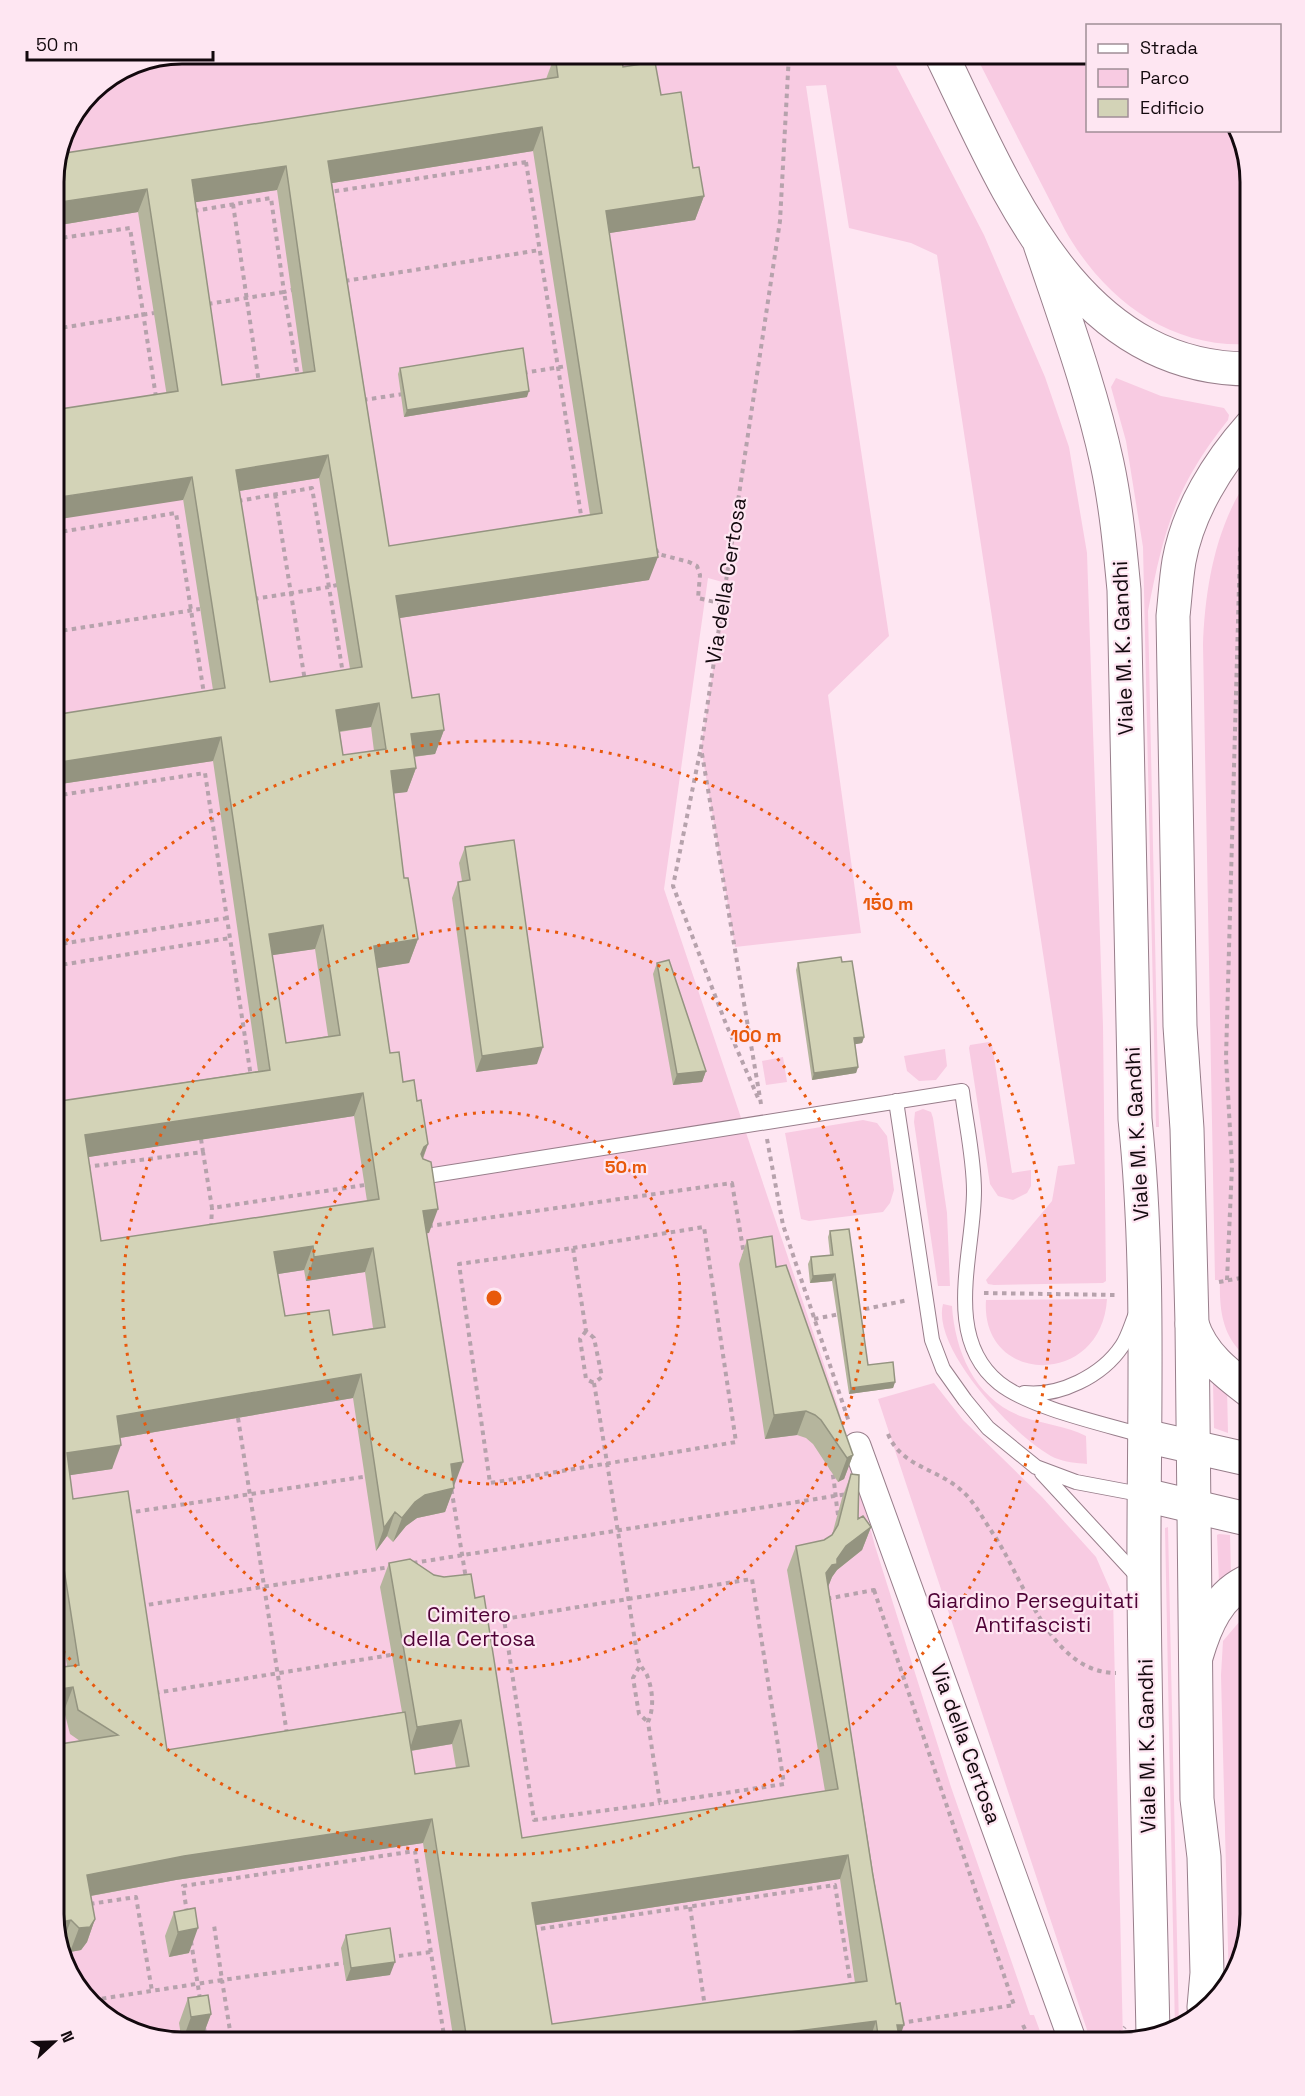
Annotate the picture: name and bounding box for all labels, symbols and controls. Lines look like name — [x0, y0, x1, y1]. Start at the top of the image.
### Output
scale bar — [27, 24, 213, 62]
legend — [1086, 24, 1281, 132]
text: 50 m — [36, 33, 78, 56]
text: Strada — [1140, 36, 1198, 59]
text: Parco — [1140, 66, 1189, 89]
text: Edificio — [1140, 96, 1204, 119]
street label: Via della Certosa — [699, 496, 752, 666]
street label: Viale M. K. Gandhi — [1106, 560, 1139, 736]
text: 150 m — [863, 892, 913, 915]
text: 100 m — [730, 1024, 782, 1047]
street label: Viale M. K. Gandhi — [1118, 1046, 1155, 1222]
text: 50 m — [605, 1155, 647, 1178]
centre of rings — [484, 1288, 504, 1308]
park label: Giardino Perseguitati Antifascisti — [927, 1587, 1139, 1638]
park label: Cimitero della Certosa — [403, 1601, 535, 1652]
street label: Viale M. K. Gandhi — [1131, 1659, 1162, 1834]
street label: Via della Certosa — [925, 1660, 1008, 1828]
north arrow — [24, 2012, 84, 2072]
text: N — [56, 2028, 79, 2045]

